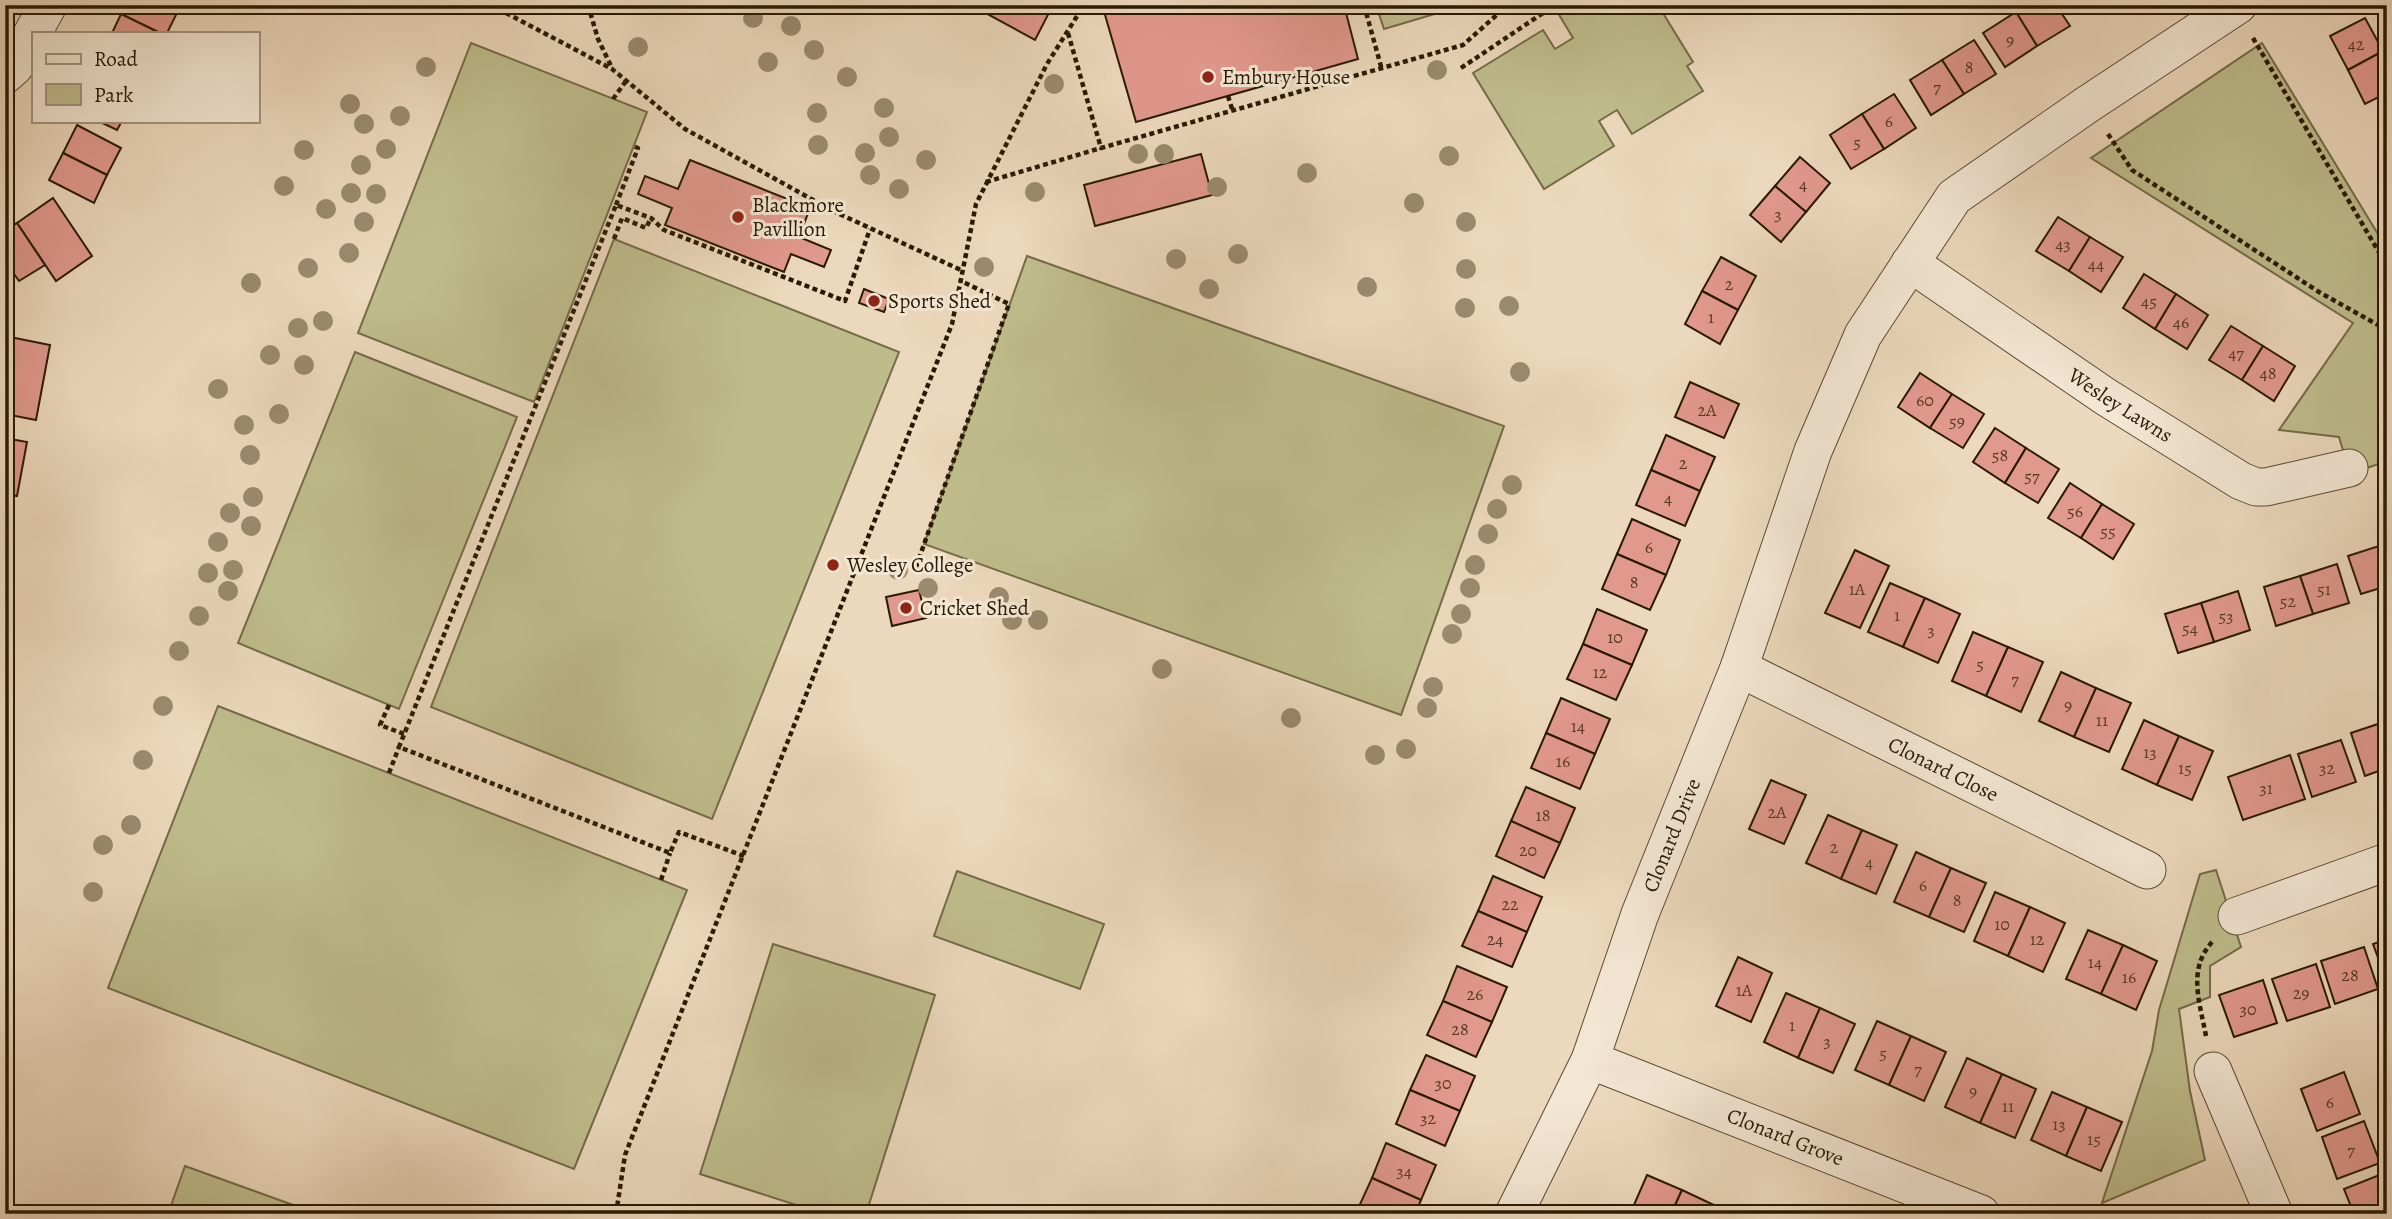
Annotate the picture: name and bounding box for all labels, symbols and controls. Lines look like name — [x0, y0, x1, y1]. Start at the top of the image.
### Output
house number: 9 — [2006, 28, 2014, 52]
legend — [32, 32, 259, 122]
house number: 42 — [2348, 32, 2365, 56]
text: Road — [94, 45, 138, 73]
house number: 8 — [1965, 55, 1973, 79]
place label: Embury House — [1222, 63, 1350, 91]
marker: Embury House — [1200, 69, 1216, 85]
house number: 7 — [1933, 75, 1941, 99]
text: Park — [94, 81, 134, 109]
house number: 6 — [1885, 109, 1893, 133]
house number: 5 — [1853, 130, 1861, 154]
house number: 4 — [1799, 172, 1807, 196]
place label: Blackmore Pavillion — [752, 191, 844, 243]
house number: 3 — [1774, 202, 1782, 226]
marker: Blackmore Pavillion — [730, 209, 746, 225]
house number: 43 — [2055, 232, 2071, 256]
house number: 44 — [2088, 252, 2104, 276]
house number: 2 — [1725, 272, 1734, 296]
place label: Sports Shed — [888, 287, 992, 315]
house number: 45 — [2141, 289, 2157, 313]
marker: Sports Shed — [866, 293, 882, 309]
house number: 1 — [1708, 305, 1714, 329]
house number: 46 — [2173, 310, 2189, 334]
house number: 47 — [2228, 341, 2244, 365]
street label: Wesley Lawns — [2062, 361, 2178, 449]
house number: 48 — [2260, 361, 2276, 385]
house number: 60 — [1916, 388, 1934, 412]
house number: 2A — [1697, 398, 1717, 422]
house number: 59 — [1949, 409, 1965, 433]
house number: 58 — [1992, 443, 2008, 467]
house number: 2 — [1679, 451, 1688, 475]
house number: 57 — [2024, 464, 2040, 488]
house number: 4 — [1664, 486, 1672, 510]
house number: 56 — [2067, 499, 2083, 523]
house number: 55 — [2100, 519, 2116, 543]
house number: 6 — [1645, 535, 1653, 559]
place label: Wesley College — [846, 551, 973, 579]
marker: Wesley College — [825, 557, 841, 573]
house number: 8 — [1630, 570, 1638, 594]
house number: 1A — [1849, 577, 1866, 601]
house number: 51 — [2317, 577, 2331, 601]
house number: 52 — [2280, 589, 2297, 613]
place label: Cricket Shed — [920, 594, 1030, 622]
marker: Cricket Shed — [898, 600, 914, 616]
house number: 1 — [1894, 603, 1900, 627]
house number: 53 — [2218, 604, 2234, 628]
house number: 54 — [2182, 616, 2198, 640]
house number: 3 — [1927, 618, 1935, 642]
house number: 10 — [1607, 625, 1623, 649]
house number: 5 — [1976, 652, 1984, 676]
house number: 12 — [1593, 660, 1608, 684]
house number: 7 — [2011, 667, 2019, 691]
house number: 9 — [2064, 693, 2072, 717]
house number: 11 — [2096, 708, 2108, 732]
house number: 14 — [1571, 714, 1585, 738]
street label: Clonard Close — [1883, 730, 2003, 808]
house number: 13 — [2143, 740, 2157, 764]
house number: 16 — [1556, 749, 1570, 773]
house number: 15 — [2178, 756, 2192, 780]
house number: 32 — [2319, 756, 2335, 780]
street label: Clonard Drive — [1636, 774, 1707, 896]
house number: 31 — [2259, 776, 2273, 800]
house number: 2A — [1767, 800, 1787, 824]
house number: 18 — [1536, 803, 1550, 827]
house number: 2 — [1830, 835, 1839, 859]
house number: 20 — [1519, 838, 1537, 862]
house number: 4 — [1865, 850, 1873, 874]
house number: 6 — [1919, 873, 1927, 897]
house number: 8 — [1953, 888, 1961, 912]
house number: 22 — [1501, 892, 1519, 916]
house number: 10 — [1994, 912, 2010, 936]
house number: 24 — [1487, 927, 1503, 951]
house number: 12 — [2030, 927, 2045, 951]
house number: 14 — [2088, 950, 2102, 974]
house number: 28 — [2341, 963, 2359, 987]
house number: 16 — [2122, 965, 2136, 989]
house number: 1A — [1736, 978, 1753, 1002]
house number: 29 — [2293, 981, 2309, 1005]
house number: 26 — [1467, 982, 1483, 1006]
house number: 30 — [2239, 997, 2257, 1021]
house number: 1 — [1789, 1013, 1795, 1037]
house number: 28 — [1451, 1017, 1469, 1041]
house number: 3 — [1823, 1029, 1831, 1053]
house number: 5 — [1879, 1041, 1887, 1065]
house number: 7 — [1914, 1057, 1922, 1081]
house number: 30 — [1434, 1071, 1452, 1095]
house number: 9 — [1969, 1079, 1977, 1103]
house number: 6 — [2326, 1090, 2334, 1114]
house number: 11 — [2002, 1094, 2014, 1118]
street label: Clonard Grove — [1723, 1101, 1848, 1173]
house number: 32 — [1420, 1106, 1436, 1130]
house number: 13 — [2052, 1112, 2066, 1136]
house number: 15 — [2087, 1127, 2101, 1151]
house number: 7 — [2347, 1138, 2355, 1162]
house number: 34 — [1396, 1159, 1412, 1183]

